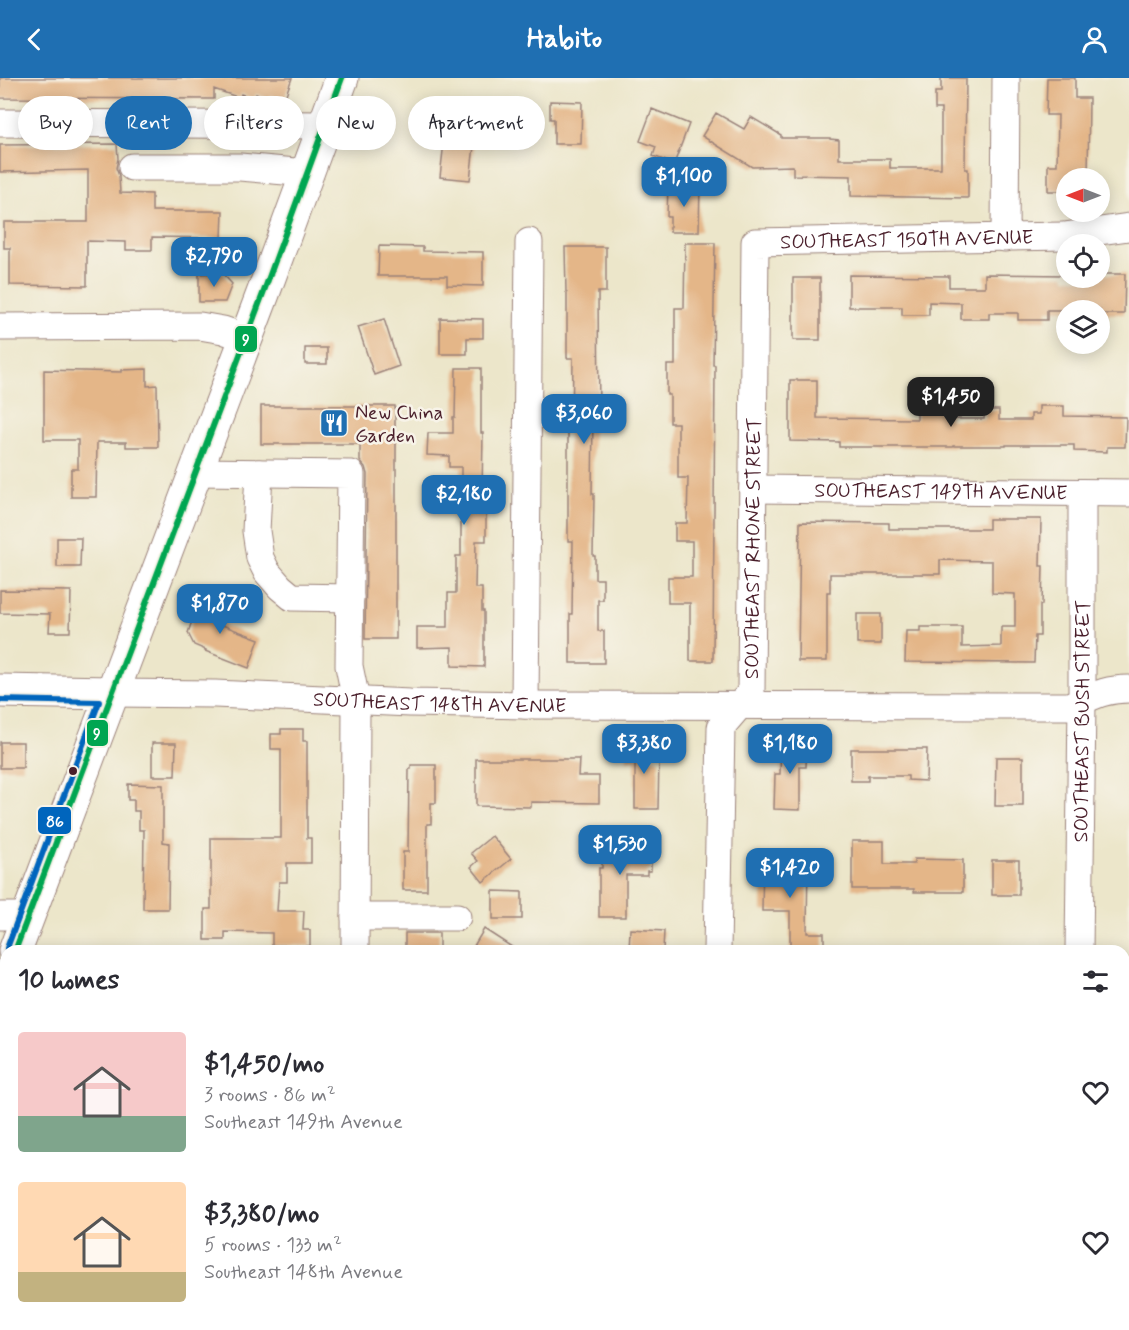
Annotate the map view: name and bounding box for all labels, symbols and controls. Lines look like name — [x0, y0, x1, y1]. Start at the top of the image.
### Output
text: Habito — [527, 22, 602, 57]
icon: back — [18, 23, 51, 56]
icon: person — [1078, 23, 1111, 56]
chip: Buy — [18, 96, 93, 150]
chip: Rent — [105, 96, 192, 150]
chip: Filters — [204, 96, 304, 150]
chip: New — [316, 96, 396, 150]
chip: Apartment — [408, 96, 545, 150]
pin: $1,100 — [635, 157, 733, 208]
text: $1,100 — [656, 163, 712, 190]
north arrow — [1056, 168, 1110, 222]
map controls — [1056, 168, 1110, 354]
street label: SOUTHEAST 150TH AVENUE — [780, 225, 1034, 257]
button: locate — [1056, 234, 1110, 288]
pin: $2,790 — [165, 237, 263, 288]
text: $2,790 — [185, 243, 243, 270]
button: layers — [1056, 300, 1110, 354]
line badge: 9 — [234, 325, 258, 353]
text: 9 — [242, 330, 250, 351]
pin: $1,450 — [902, 377, 1000, 428]
text: $1,450 — [921, 383, 981, 410]
pin: $3,060 — [535, 394, 633, 445]
place label: New China Garden — [355, 400, 443, 450]
text: $3,060 — [555, 400, 613, 427]
restaurant icon: New China Garden — [318, 407, 350, 439]
street label: SOUTHEAST RHONE STREET — [739, 417, 768, 679]
pin: $2,180 — [415, 475, 513, 526]
street label: SOUTHEAST 149TH AVENUE — [814, 478, 1068, 507]
text: $2,180 — [436, 481, 492, 508]
pin: $1,870 — [171, 584, 269, 635]
text: $1,870 — [191, 590, 249, 617]
street label: SOUTHEAST BUSH STREET — [1068, 600, 1097, 843]
street label: SOUTHEAST 148TH AVENUE — [312, 687, 567, 720]
line badge: 9 — [86, 719, 109, 747]
text: 9 — [93, 724, 101, 745]
pin: $3,380 — [595, 724, 693, 775]
pin: $1,180 — [741, 724, 839, 775]
text: $3,380 — [616, 730, 672, 757]
text: $1,180 — [762, 730, 818, 757]
unlabelled marker — [67, 765, 79, 777]
line badge: 86 — [37, 806, 72, 835]
text: 86 — [46, 812, 64, 833]
pin: $1,530 — [571, 825, 669, 876]
text: $1,530 — [592, 831, 648, 858]
pin: $1,420 — [741, 848, 839, 899]
text: $1,420 — [760, 854, 820, 881]
text: 10 homes — [18, 964, 119, 998]
icon: filters — [1079, 965, 1112, 998]
text: $1,450/mo — [204, 1048, 324, 1082]
icon: home — [66, 1056, 138, 1128]
icon: heart — [1079, 1076, 1112, 1109]
text: 3 rooms · 86 m² — [204, 1082, 336, 1109]
text: Southeast 149th Avenue — [204, 1109, 403, 1136]
text: $3,380/mo — [204, 1198, 319, 1232]
icon: home — [66, 1206, 138, 1278]
icon: heart — [1079, 1226, 1112, 1259]
text: 5 rooms · 133 m² — [204, 1232, 342, 1259]
text: Southeast 148th Avenue — [204, 1259, 403, 1286]

